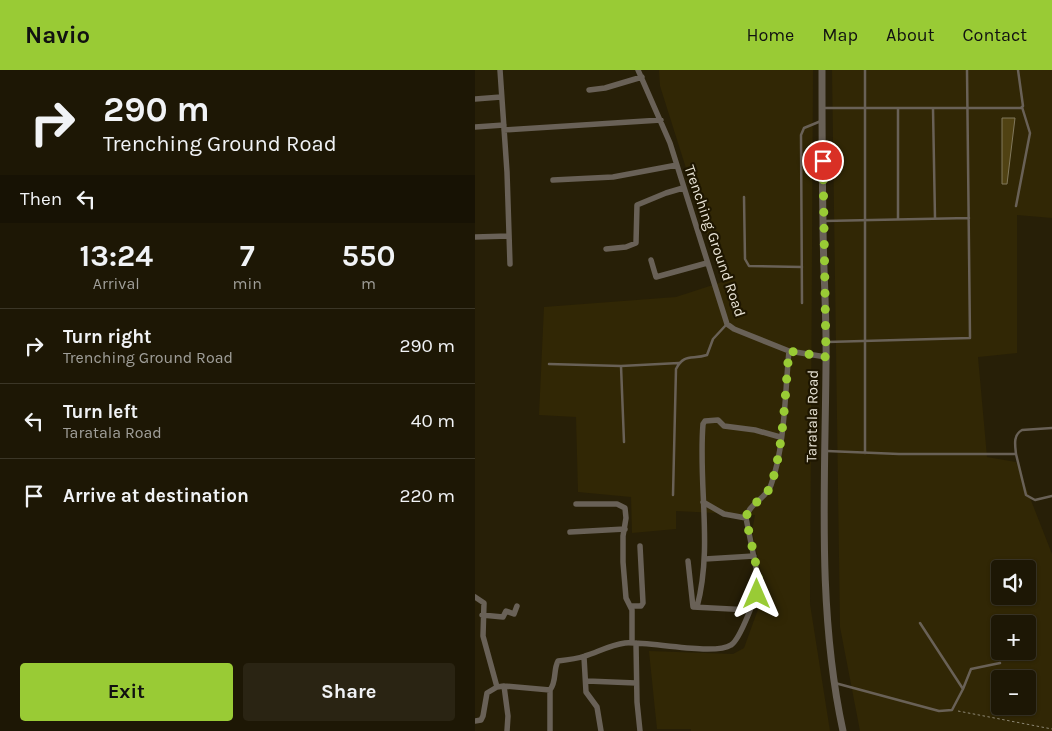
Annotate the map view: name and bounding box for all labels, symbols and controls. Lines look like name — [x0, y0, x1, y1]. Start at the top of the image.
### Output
text: Navio — [25, 21, 90, 49]
text: Home — [746, 24, 794, 46]
text: Map — [822, 24, 858, 46]
text: About — [886, 24, 935, 46]
text: Contact — [963, 24, 1027, 46]
text: 290 m — [103, 89, 210, 130]
icon: right — [20, 90, 85, 155]
text: Trenching Ground Road — [103, 131, 337, 157]
pin — [802, 140, 844, 182]
icon: arrive — [809, 147, 837, 175]
street label: Trenching Ground Road — [681, 163, 749, 319]
icon: left — [72, 185, 100, 213]
text: Then — [20, 188, 62, 210]
text: 13:24 — [80, 238, 153, 274]
text: 7 — [240, 238, 255, 274]
text: 550 — [342, 238, 395, 274]
text: Arrival — [93, 274, 140, 293]
text: min — [233, 274, 262, 293]
text: m — [361, 274, 376, 293]
text: Turn right — [63, 326, 152, 348]
icon: right — [20, 332, 48, 360]
text: 290 m — [399, 335, 455, 357]
text: Trenching Ground Road — [63, 348, 233, 367]
street label: Taratala Road — [802, 370, 822, 462]
text: Turn left — [63, 401, 138, 423]
icon: left — [20, 407, 48, 435]
text: 40 m — [411, 410, 455, 432]
text: Taratala Road — [63, 423, 162, 442]
icon: arrive — [20, 482, 48, 510]
text: Arrive at destination — [63, 485, 249, 507]
text: 220 m — [399, 485, 455, 507]
map controls — [991, 560, 1036, 715]
button: sound — [991, 560, 1036, 605]
position arrow — [730, 567, 782, 619]
button: + — [991, 615, 1036, 660]
button: Exit — [20, 663, 233, 721]
button: Share — [243, 663, 455, 721]
button: − — [991, 670, 1036, 715]

